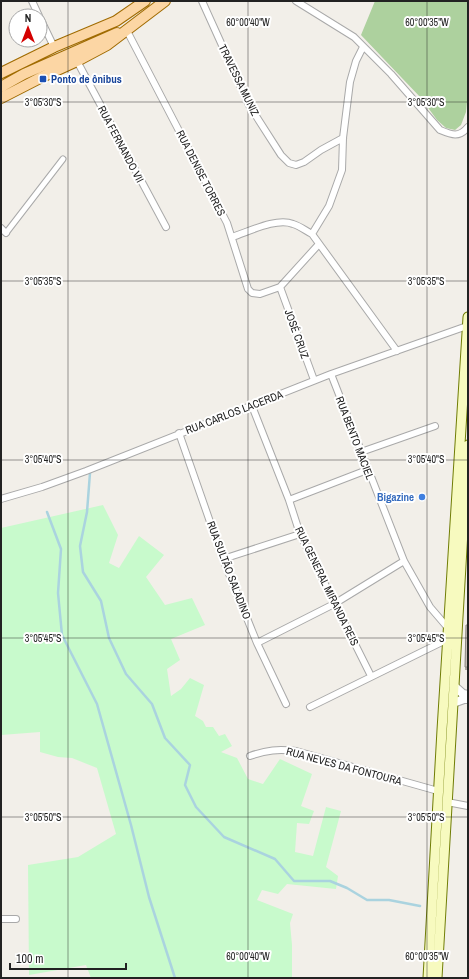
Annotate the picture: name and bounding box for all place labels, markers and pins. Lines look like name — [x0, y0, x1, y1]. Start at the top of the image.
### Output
place label: Ponto de ônibus — [51, 72, 122, 86]
marker: Ponto de ônibus — [38, 74, 48, 84]
place label: Bigazine — [377, 490, 414, 504]
marker: Bigazine — [417, 492, 427, 502]

